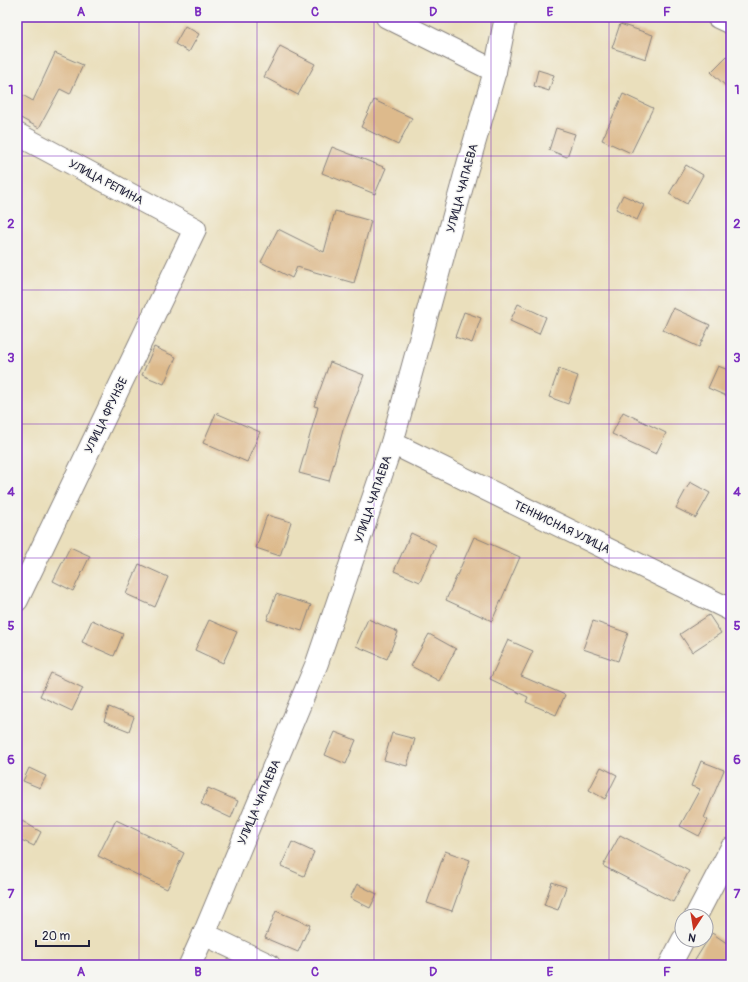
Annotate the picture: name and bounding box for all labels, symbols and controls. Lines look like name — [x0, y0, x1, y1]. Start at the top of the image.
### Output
text: A — [77, 4, 86, 20]
text: B — [194, 4, 202, 20]
text: C — [311, 4, 319, 20]
text: D — [429, 4, 437, 20]
text: E — [547, 4, 554, 20]
text: F — [663, 4, 671, 20]
text: 1 — [8, 82, 14, 98]
text: 1 — [734, 82, 740, 98]
street label: УЛИЦА ЧАПАЕВА — [443, 142, 482, 234]
street label: УЛИЦА РЕПИНА — [66, 156, 146, 209]
text: 2 — [7, 216, 15, 232]
text: 2 — [733, 216, 741, 232]
text: 3 — [7, 350, 15, 366]
text: 3 — [733, 350, 741, 366]
street label: УЛИЦА ФРУНЗЕ — [82, 375, 131, 456]
street label: УЛИЦА ЧАПАЕВА — [352, 453, 395, 545]
text: 4 — [7, 484, 15, 500]
text: 4 — [733, 484, 741, 500]
street label: ТЕННИСНАЯ УЛИЦА — [511, 498, 613, 557]
text: 5 — [7, 618, 15, 634]
text: 5 — [733, 618, 741, 634]
text: 6 — [7, 752, 15, 768]
text: 6 — [733, 752, 741, 768]
street label: УЛИЦА ЧАПАЕВА — [235, 757, 284, 847]
text: 7 — [8, 886, 15, 902]
text: 7 — [734, 886, 741, 902]
north arrow — [674, 908, 714, 948]
scale bar — [36, 922, 89, 948]
text: 20 m — [42, 929, 71, 944]
text: N — [686, 930, 697, 944]
text: A — [77, 964, 86, 980]
text: B — [194, 964, 202, 980]
text: C — [311, 964, 319, 980]
text: D — [429, 964, 437, 980]
text: E — [547, 964, 554, 980]
text: F — [663, 964, 671, 980]

